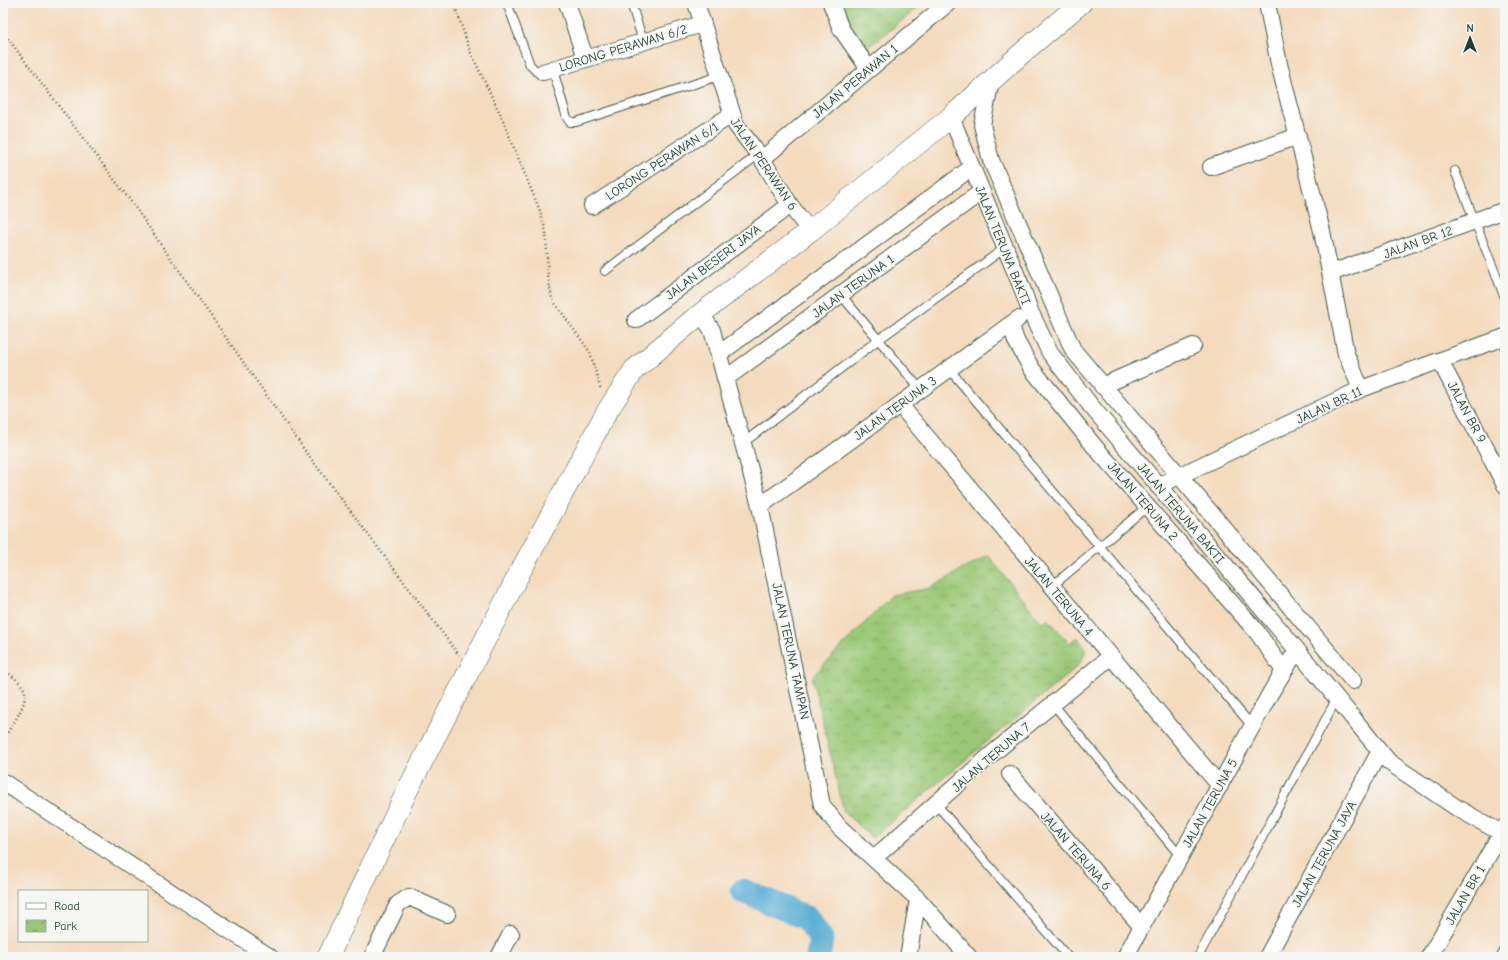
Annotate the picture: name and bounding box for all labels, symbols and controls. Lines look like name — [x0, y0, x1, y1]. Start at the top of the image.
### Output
north arrow — [1450, 18, 1490, 58]
street label: LORONG PERAWAN 6/2 — [557, 21, 689, 75]
text: N — [1466, 22, 1474, 35]
street label: JALAN PERAWAN 1 — [809, 41, 901, 121]
street label: JALAN PERAWAN 6 — [727, 115, 801, 213]
street label: LORONG PERAWAN 6/1 — [603, 119, 721, 203]
street label: JALAN TERUNA BAKTI — [972, 183, 1034, 307]
street label: JALAN BESERI JAYA — [662, 221, 764, 303]
street label: JALAN BR 12 — [1381, 222, 1455, 261]
street label: JALAN TERUNA 1 — [809, 251, 897, 321]
street label: JALAN TERUNA 3 — [851, 373, 939, 443]
street label: JALAN BR 9 — [1445, 379, 1490, 445]
street label: JALAN BR 11 — [1294, 383, 1364, 427]
street label: JALAN TERUNA 2 — [1105, 459, 1181, 543]
street label: JALAN TERUNA BAKTI — [1134, 460, 1228, 566]
street label: JALAN TERUNA 4 — [1022, 553, 1096, 639]
street label: JALAN TERUNA TAMPAN — [769, 581, 813, 721]
street label: JALAN TERUNA 7 — [949, 719, 1033, 795]
street label: JALAN TERUNA 5 — [1179, 756, 1241, 850]
street label: JALAN TERUNA JAYA — [1289, 798, 1360, 910]
street label: JALAN TERUNA 6 — [1038, 809, 1114, 893]
street label: JALAN BR 1 — [1442, 863, 1488, 927]
legend — [18, 890, 148, 942]
text: Road — [54, 899, 80, 913]
text: Park — [54, 919, 77, 933]

